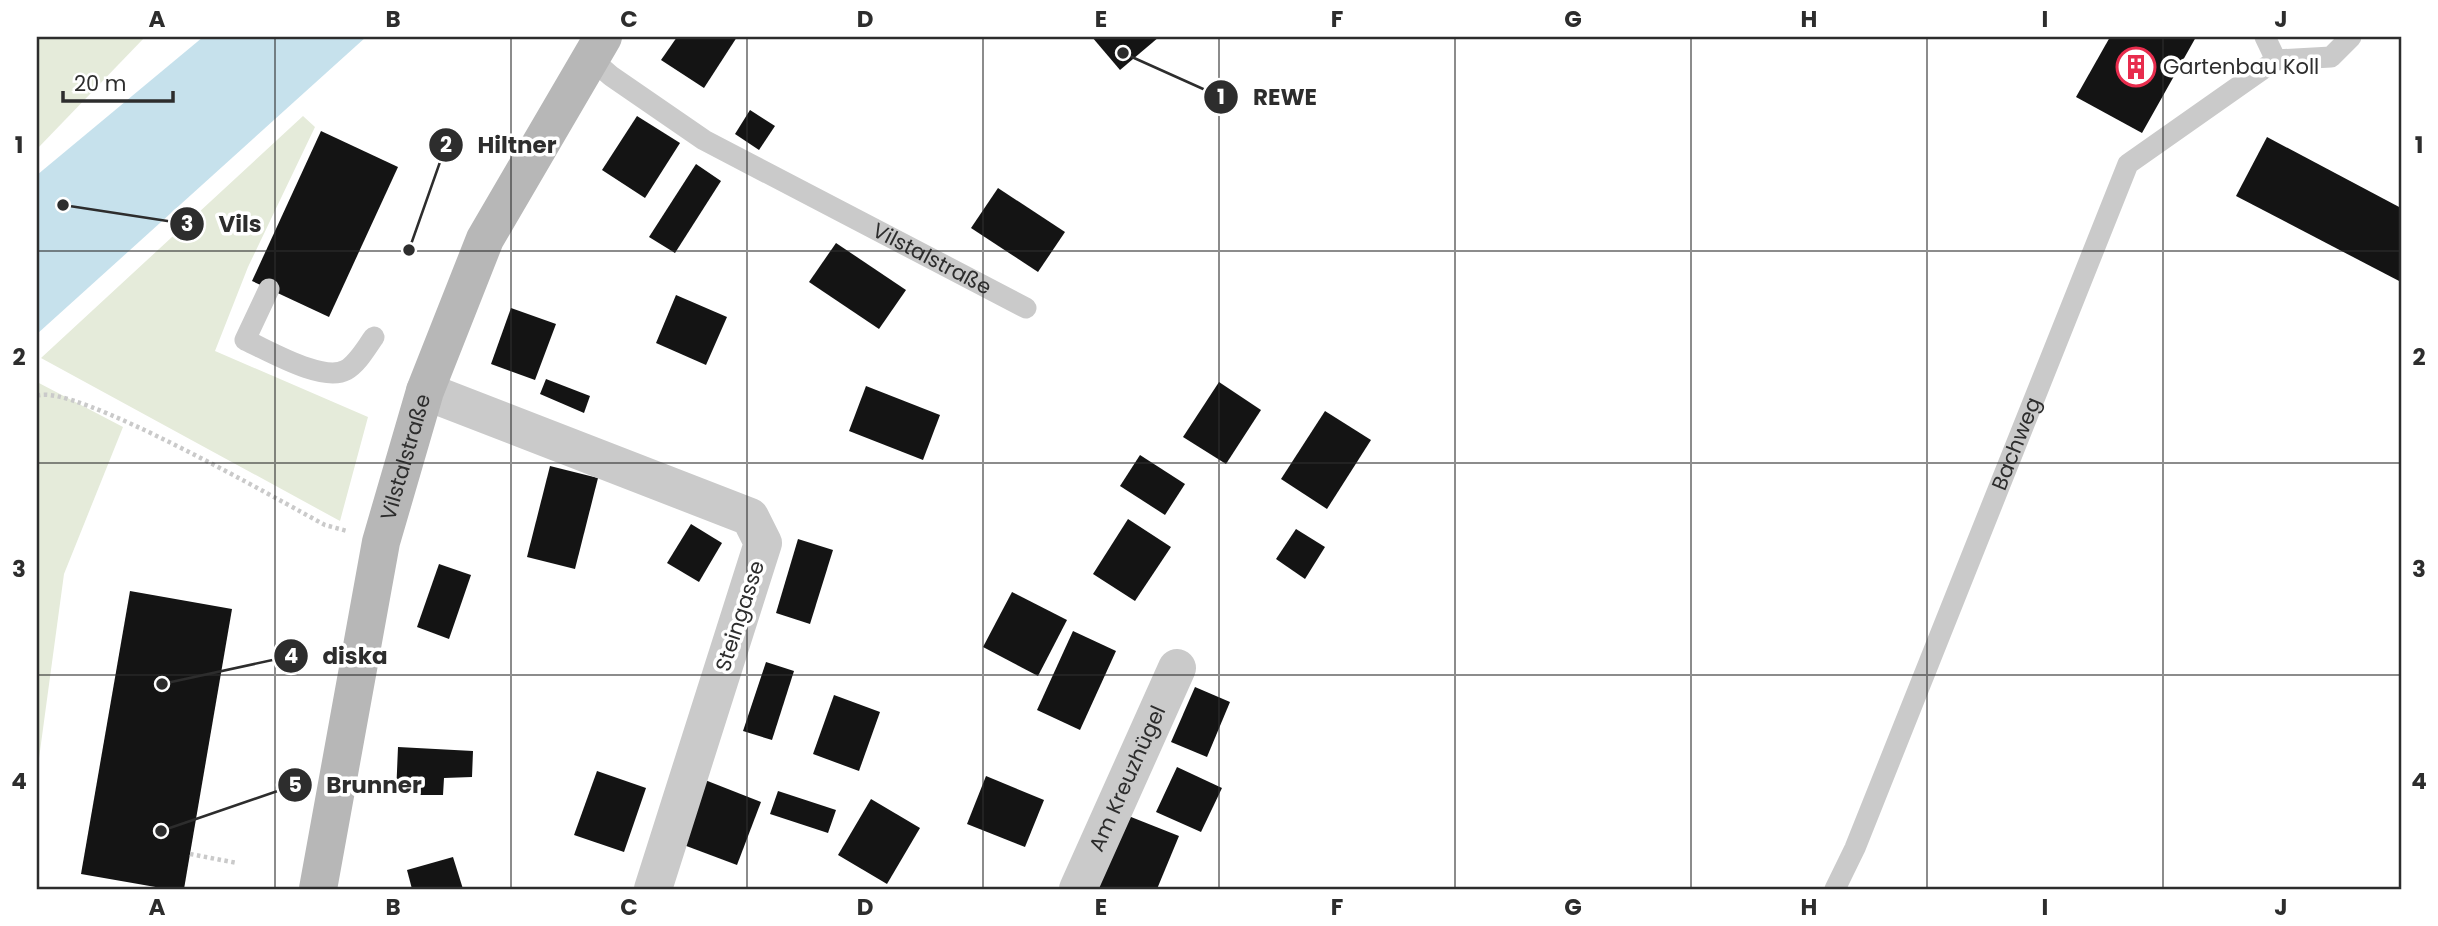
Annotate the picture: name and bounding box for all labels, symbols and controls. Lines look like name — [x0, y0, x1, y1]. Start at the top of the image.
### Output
text: A — [149, 3, 166, 35]
text: B — [385, 3, 401, 35]
text: C — [620, 3, 638, 35]
text: D — [857, 3, 873, 35]
text: E — [1095, 3, 1107, 35]
text: F — [1331, 3, 1343, 35]
text: G — [1564, 3, 1582, 35]
text: H — [1801, 3, 1817, 35]
text: I — [2042, 3, 2048, 35]
text: J — [2274, 3, 2288, 35]
building icon: Gartenbau Koll — [2115, 46, 2157, 88]
place label: Gartenbau Koll — [2163, 52, 2319, 81]
scale bar — [63, 60, 173, 104]
text: 20 m — [74, 69, 127, 98]
callout: REWE — [1204, 75, 1331, 119]
text: REWE — [1253, 81, 1317, 113]
text: 1 — [1217, 82, 1225, 111]
callout: Hiltner — [429, 123, 571, 167]
text: 1 — [15, 129, 23, 161]
text: Hiltner — [477, 129, 557, 161]
text: 1 — [2415, 129, 2423, 161]
text: 2 — [440, 130, 452, 159]
callout: Vils — [169, 202, 275, 246]
text: Vils — [218, 208, 262, 240]
text: 3 — [181, 209, 193, 238]
street label: Vilstalstraße — [868, 215, 997, 302]
text: 2 — [12, 341, 26, 373]
text: 2 — [2412, 341, 2426, 373]
street label: Vilstalstraße — [373, 390, 437, 524]
street label: Bachweg — [1984, 393, 2048, 494]
text: 3 — [12, 553, 26, 585]
text: 3 — [2412, 553, 2426, 585]
street label: Steingasse — [708, 557, 771, 675]
callout: diska — [274, 634, 402, 678]
text: diska — [322, 640, 388, 672]
text: 4 — [284, 641, 298, 670]
street label: Am Kreuzhügel — [1082, 701, 1172, 856]
callout: Brunner — [277, 763, 436, 807]
text: 4 — [11, 765, 27, 797]
text: 4 — [2411, 765, 2427, 797]
text: Brunner — [326, 769, 422, 801]
text: 5 — [288, 770, 302, 799]
text: A — [149, 891, 166, 923]
text: B — [385, 891, 401, 923]
text: C — [620, 891, 638, 923]
text: D — [857, 891, 873, 923]
text: E — [1095, 891, 1107, 923]
text: F — [1331, 891, 1343, 923]
text: G — [1564, 891, 1582, 923]
text: H — [1801, 891, 1817, 923]
text: I — [2042, 891, 2048, 923]
text: J — [2274, 891, 2288, 923]

